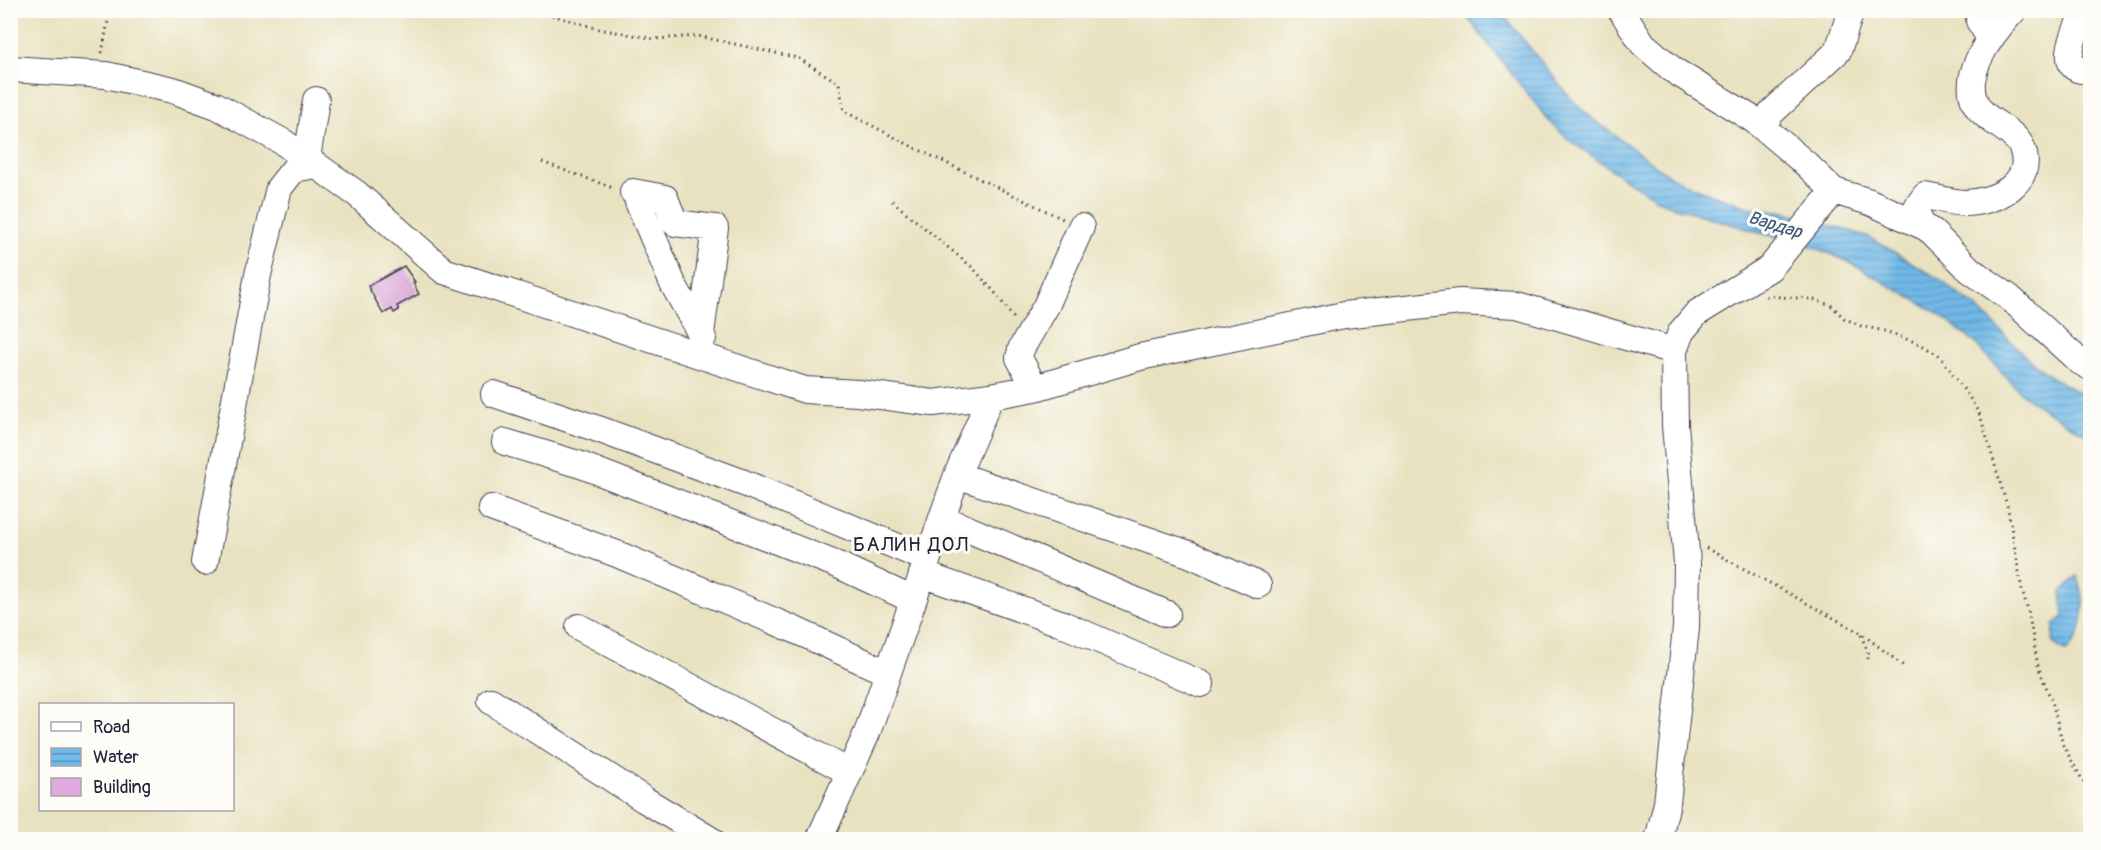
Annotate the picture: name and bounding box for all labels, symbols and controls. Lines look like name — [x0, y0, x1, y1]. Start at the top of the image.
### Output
water label: Вардар — [1745, 206, 1806, 244]
district label: БАЛИН ДОЛ — [853, 532, 969, 557]
legend — [39, 703, 234, 811]
text: Road — [93, 716, 130, 739]
text: Water — [93, 746, 139, 769]
text: Building — [93, 776, 151, 799]

